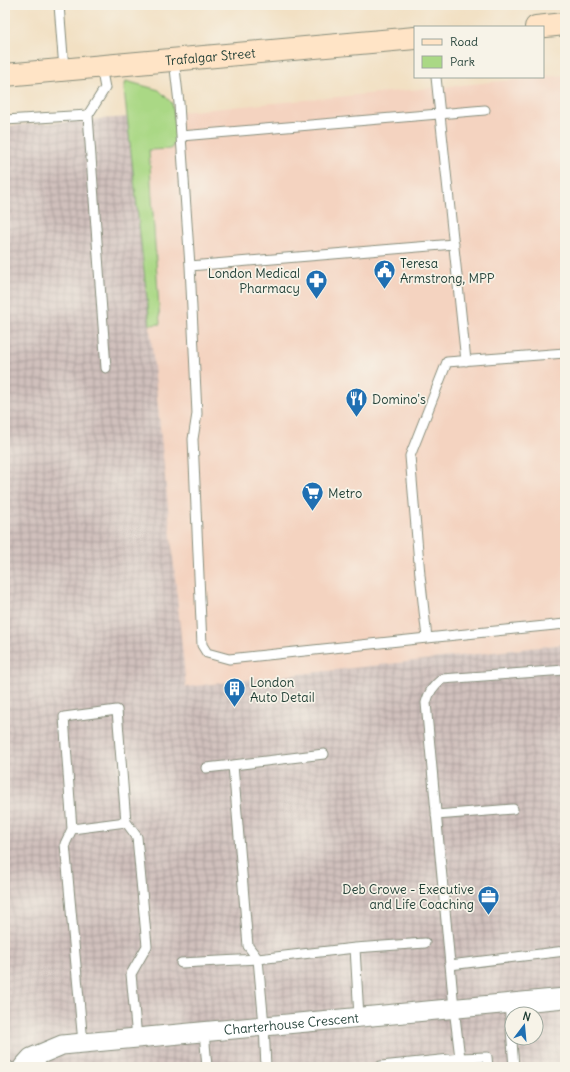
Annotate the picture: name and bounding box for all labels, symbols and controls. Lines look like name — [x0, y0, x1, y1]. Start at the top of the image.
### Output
legend — [414, 26, 544, 78]
text: Road — [450, 34, 478, 49]
street label: Trafalgar Street — [164, 44, 257, 69]
text: Park — [450, 54, 475, 69]
place label: Teresa Armstrong, MPP — [400, 255, 495, 287]
public building icon: Teresa Armstrong, MPP — [371, 257, 397, 290]
place label: London Medical Pharmacy — [208, 265, 300, 297]
pharmacy icon: London Medical Pharmacy — [303, 267, 329, 300]
restaurant icon: Domino's — [344, 386, 370, 419]
place label: Domino's — [372, 391, 426, 408]
supermarket icon: Metro — [299, 480, 325, 513]
place label: Metro — [328, 485, 362, 502]
place label: London Auto Detail — [250, 674, 315, 706]
building icon: London Auto Detail — [222, 676, 248, 709]
place label: Deb Crowe - Executive and Life Coaching — [342, 881, 474, 913]
office icon: Deb Crowe - Executive and Life Coaching — [476, 883, 502, 916]
north arrow — [504, 1006, 544, 1046]
street label: Charterhouse Crescent — [223, 1009, 360, 1038]
text: N — [521, 1009, 532, 1024]

